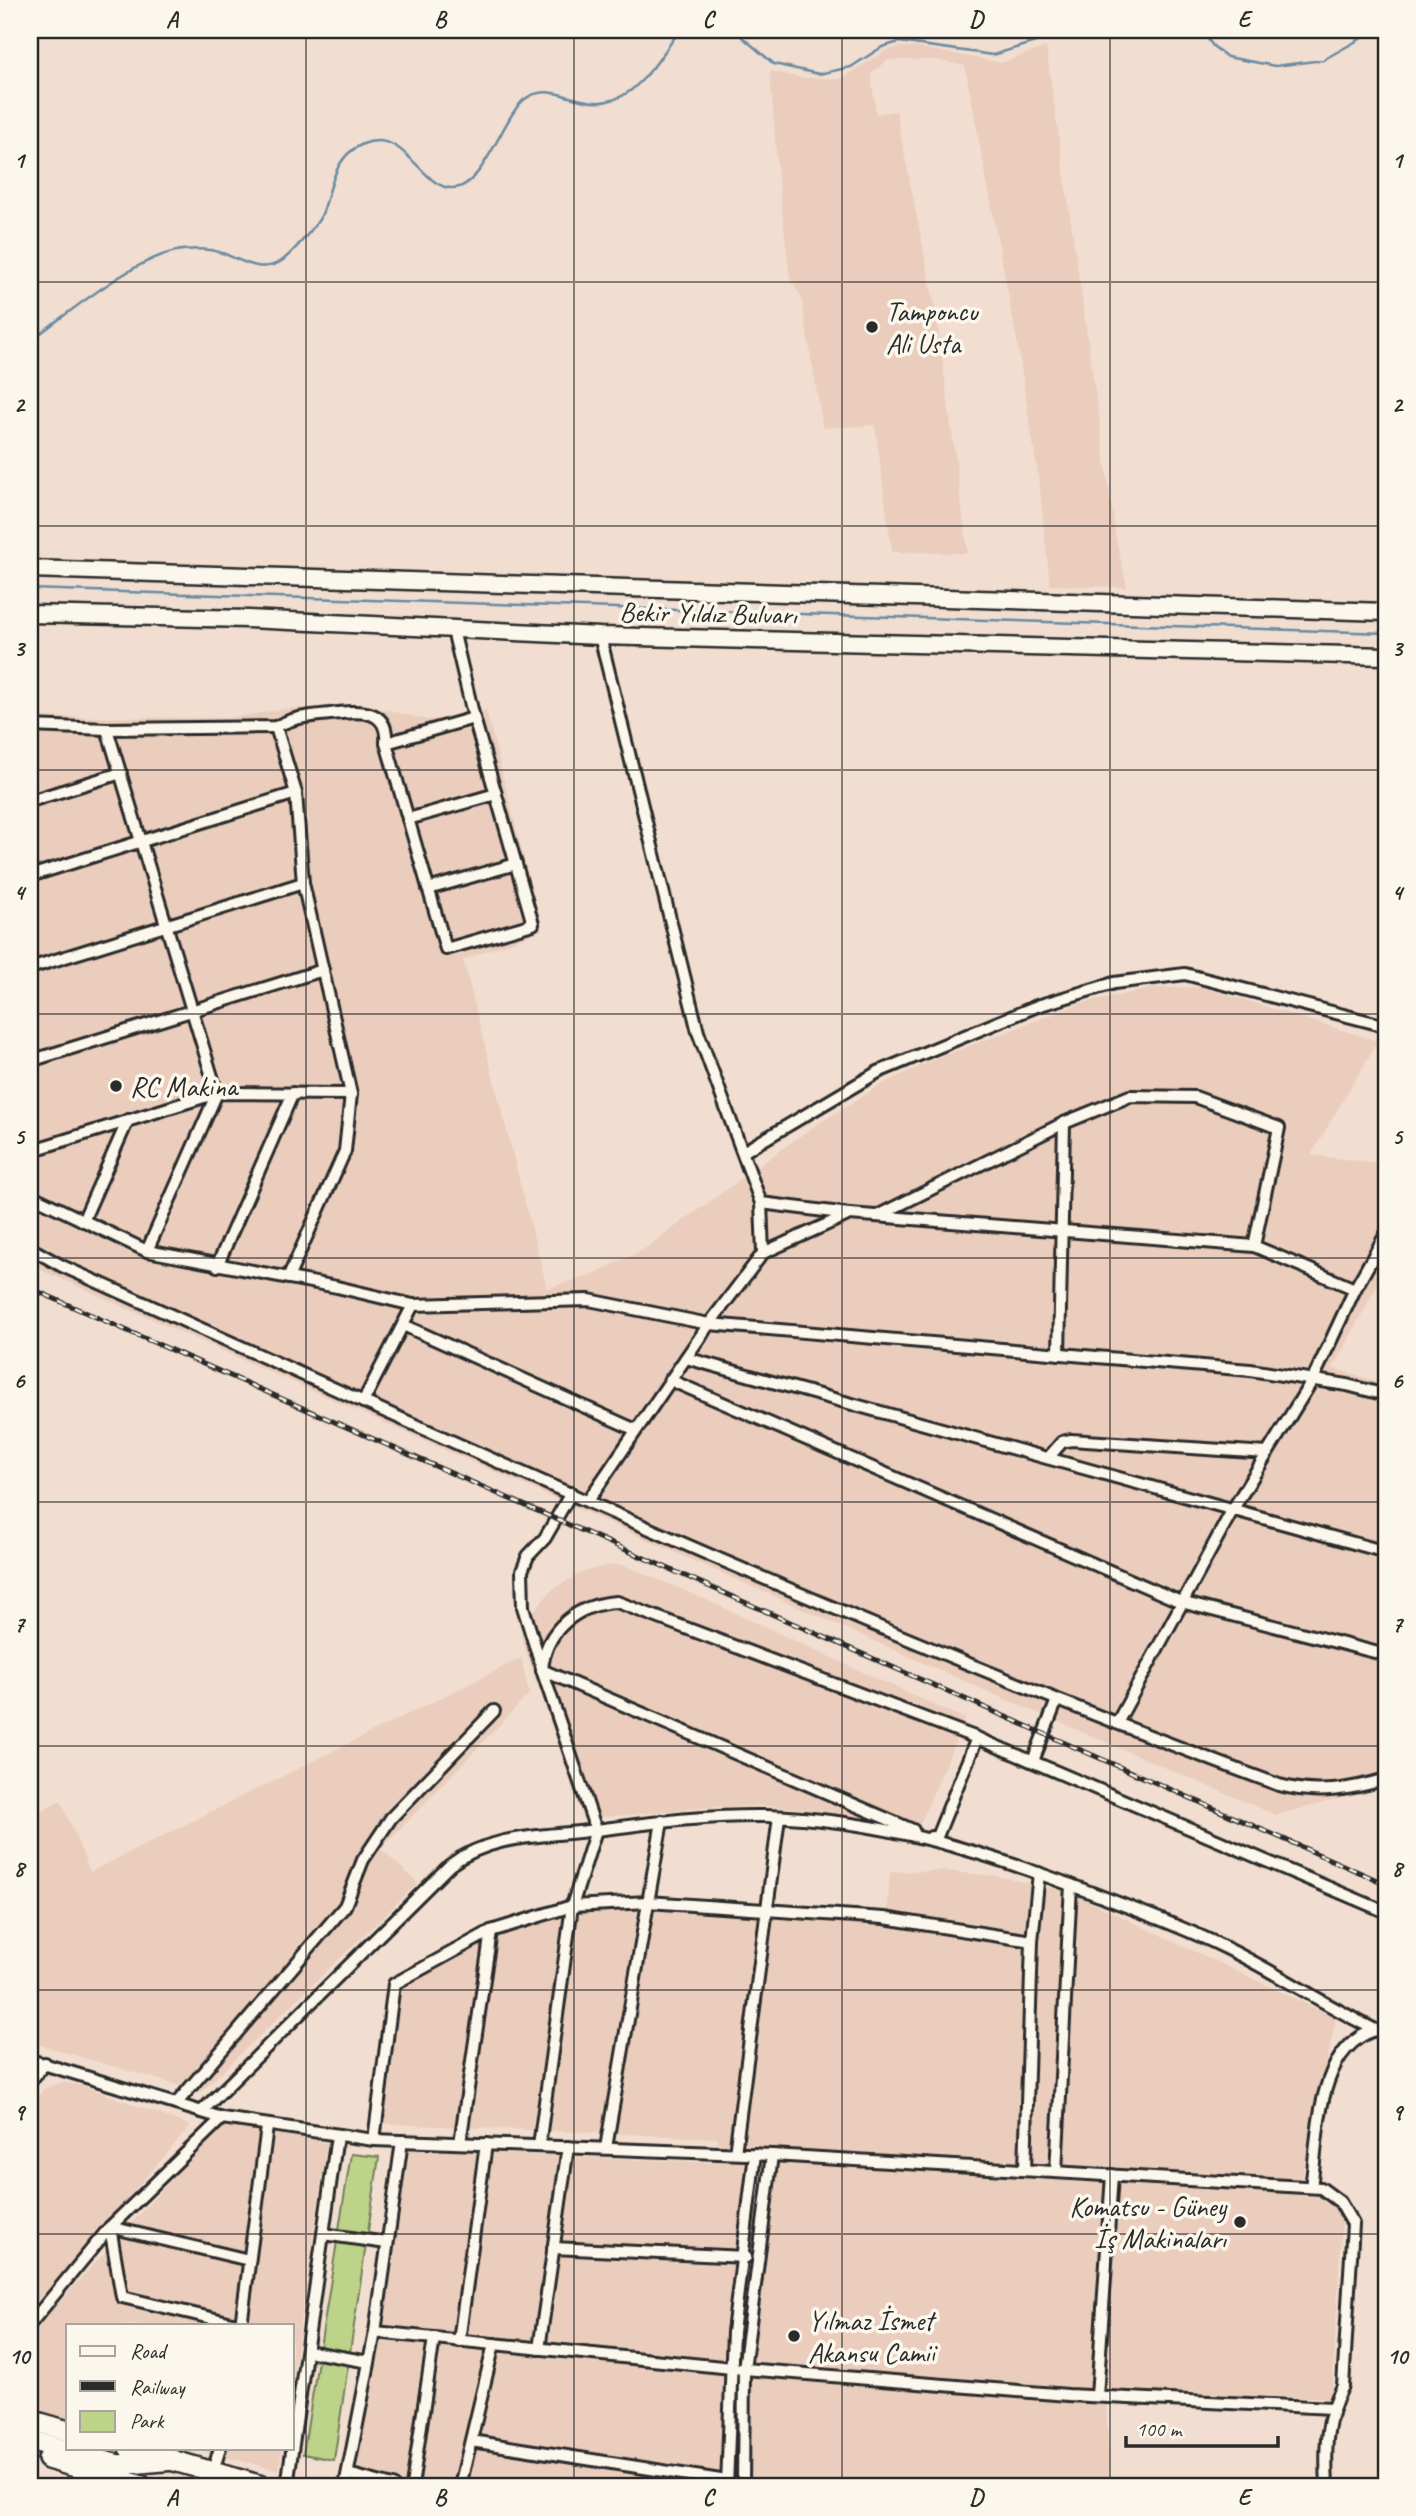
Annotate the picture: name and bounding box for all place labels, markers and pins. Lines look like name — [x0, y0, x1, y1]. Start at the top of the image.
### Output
place label: Tamponcu Ali Usta — [886, 294, 979, 361]
marker: Tamponcu Ali Usta — [864, 319, 880, 335]
place label: RC Makina — [130, 1069, 239, 1104]
marker: RC Makina — [108, 1078, 124, 1094]
place label: Komatsu - Güney İş Makinaları — [1070, 2189, 1228, 2256]
marker: Komatsu - Güney İş Makinaları — [1232, 2214, 1248, 2230]
place label: Yılmaz İsmet Akansu Camii — [808, 2303, 938, 2370]
marker: Yılmaz İsmet Akansu Camii — [786, 2328, 802, 2344]

